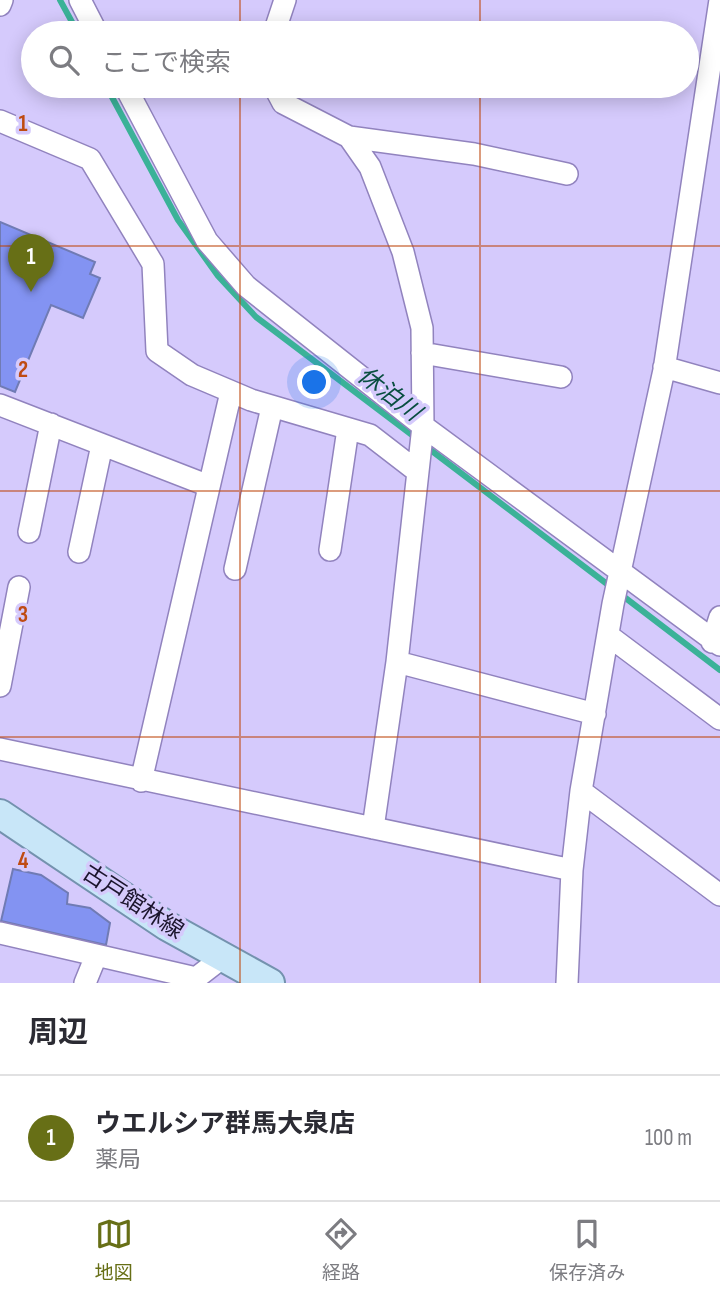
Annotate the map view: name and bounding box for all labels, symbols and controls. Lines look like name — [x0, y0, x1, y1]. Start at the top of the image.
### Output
search box — [21, 21, 699, 98]
icon: search — [45, 41, 83, 79]
text: ここで検索 — [101, 48, 231, 79]
text: 1 — [18, 110, 28, 138]
pin: 1 — [8, 234, 54, 292]
text: 2 — [18, 356, 28, 384]
water label: 休泊川 — [352, 361, 429, 429]
your location — [297, 365, 331, 399]
text: 3 — [18, 601, 28, 629]
text: 4 — [18, 847, 29, 875]
street label: 古戸館林線 — [77, 859, 189, 945]
text: 周辺 — [28, 1015, 88, 1051]
text: ウエルシア群馬大泉店 — [95, 1109, 355, 1140]
text: 1 — [46, 1124, 56, 1152]
text: 100 m — [645, 1124, 692, 1152]
text: 薬局 — [95, 1146, 141, 1174]
tab: 地図 — [95, 1215, 133, 1285]
tab: 経路 — [322, 1215, 360, 1285]
tab: 保存済み — [549, 1215, 625, 1285]

